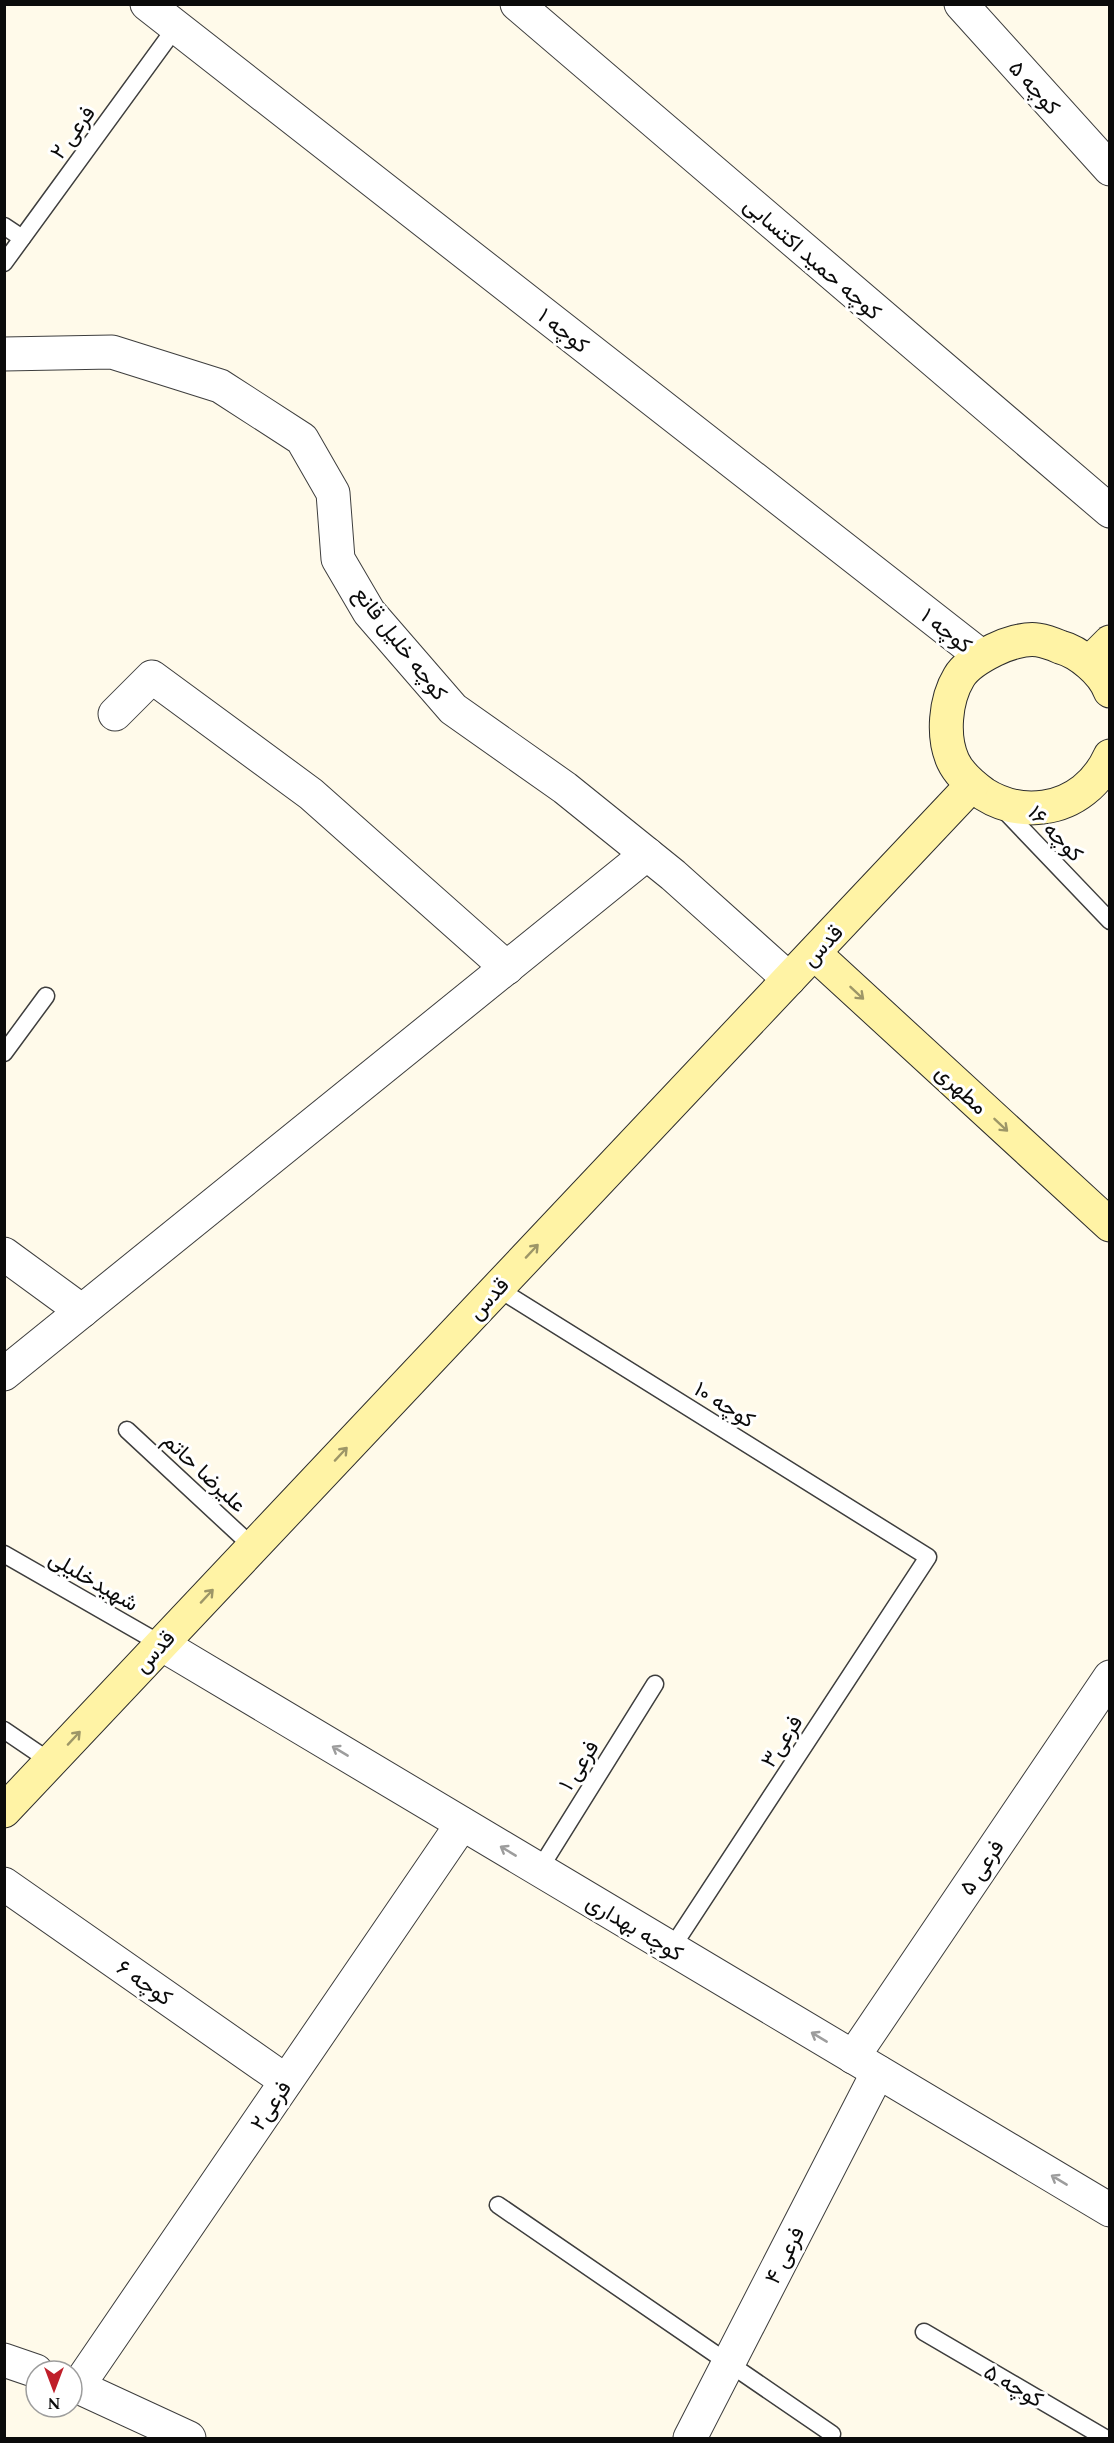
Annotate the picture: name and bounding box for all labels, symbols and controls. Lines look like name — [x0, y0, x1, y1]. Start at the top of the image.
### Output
street label: کوچه ۵ — [1000, 53, 1068, 123]
street label: فرعی ۲ — [42, 99, 104, 167]
street label: کوچه حمید اکتسابی — [736, 190, 889, 329]
street label: کوچه ۱ — [530, 300, 596, 362]
street label: کوچه خلیل قانع — [345, 580, 455, 708]
street label: کوچه ۱ — [913, 600, 979, 662]
street label: کوچه ۱۶ — [1019, 798, 1091, 870]
street label: قدس — [795, 917, 852, 975]
one-way arrow — [849, 986, 864, 1000]
street label: مطهری — [927, 1057, 995, 1123]
one-way arrow — [993, 1117, 1008, 1132]
one-way arrow — [525, 1244, 539, 1259]
street label: قدس — [461, 1270, 517, 1328]
street label: کوچه ۱۰ — [687, 1374, 761, 1437]
street label: علیرضا حاتم — [154, 1425, 254, 1521]
one-way arrow — [334, 1446, 348, 1461]
street label: شهیدخلیلی — [42, 1542, 144, 1620]
one-way arrow — [200, 1588, 214, 1603]
street label: قدس — [127, 1623, 183, 1681]
street label: فرعی۳ — [753, 1709, 812, 1775]
one-way arrow — [67, 1731, 81, 1746]
street label: فرعی ۱ — [551, 1734, 608, 1798]
one-way arrow — [332, 1745, 349, 1757]
street label: فرعی ۵ — [951, 1833, 1013, 1902]
one-way arrow — [500, 1845, 517, 1857]
street label: کوچه بهداری — [579, 1886, 689, 1970]
street label: کوچه ۶ — [109, 1952, 179, 2015]
one-way arrow — [811, 2031, 828, 2043]
street label: فرعی۲ — [242, 2074, 300, 2137]
one-way arrow — [1051, 2174, 1068, 2186]
street label: فرعی ۴ — [757, 2221, 814, 2290]
street label: کوچه ۵ — [977, 2356, 1049, 2417]
north arrow — [24, 2359, 84, 2419]
text: N — [47, 2391, 61, 2415]

